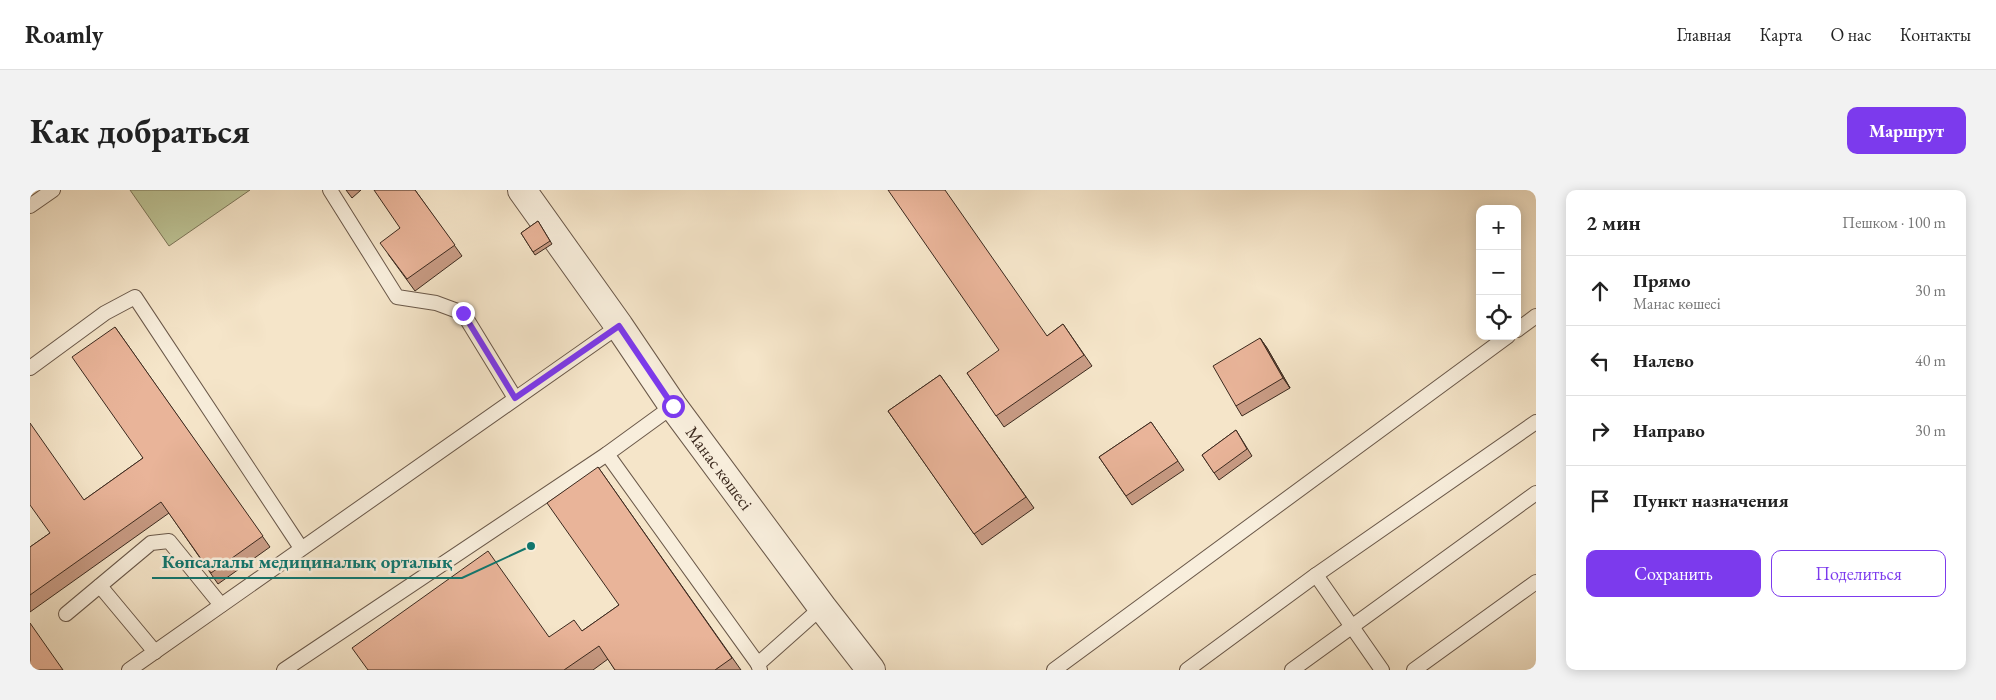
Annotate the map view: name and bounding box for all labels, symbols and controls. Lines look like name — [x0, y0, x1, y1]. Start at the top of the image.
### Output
text: Roamly — [25, 19, 103, 50]
text: Главная — [1677, 23, 1731, 46]
text: Карта — [1759, 23, 1802, 46]
text: О нас — [1830, 23, 1872, 46]
text: Контакты — [1900, 23, 1971, 46]
button: Маршрут — [1847, 107, 1966, 154]
text: Как добраться — [30, 108, 250, 153]
map controls — [1476, 205, 1521, 340]
button: + — [1476, 205, 1521, 250]
text: 2 мин — [1586, 209, 1641, 236]
text: Пешком · 100 m — [1842, 212, 1946, 233]
button: − — [1476, 250, 1521, 295]
text: Прямо — [1633, 268, 1691, 293]
icon: ahead — [1586, 277, 1614, 305]
text: 30 m — [1915, 280, 1946, 301]
text: Манас көшесі — [1633, 293, 1721, 314]
button: locate — [1476, 295, 1521, 340]
route end — [452, 302, 475, 325]
icon: left — [1586, 347, 1614, 375]
text: Налево — [1633, 348, 1694, 373]
text: 40 m — [1915, 350, 1946, 371]
route start — [662, 395, 685, 418]
icon: right — [1586, 417, 1614, 445]
text: Направо — [1633, 418, 1705, 443]
text: 30 m — [1915, 420, 1946, 441]
street label: Манас көшесі — [681, 421, 759, 515]
icon: arrive — [1586, 487, 1614, 515]
text: Пункт назначения — [1633, 488, 1789, 513]
callout: Көпсалалы медициналық орталық — [152, 544, 462, 578]
text: Көпсалалы медициналық орталық — [162, 549, 453, 574]
button: Сохранить — [1586, 550, 1761, 597]
button: Поделиться — [1771, 550, 1946, 597]

